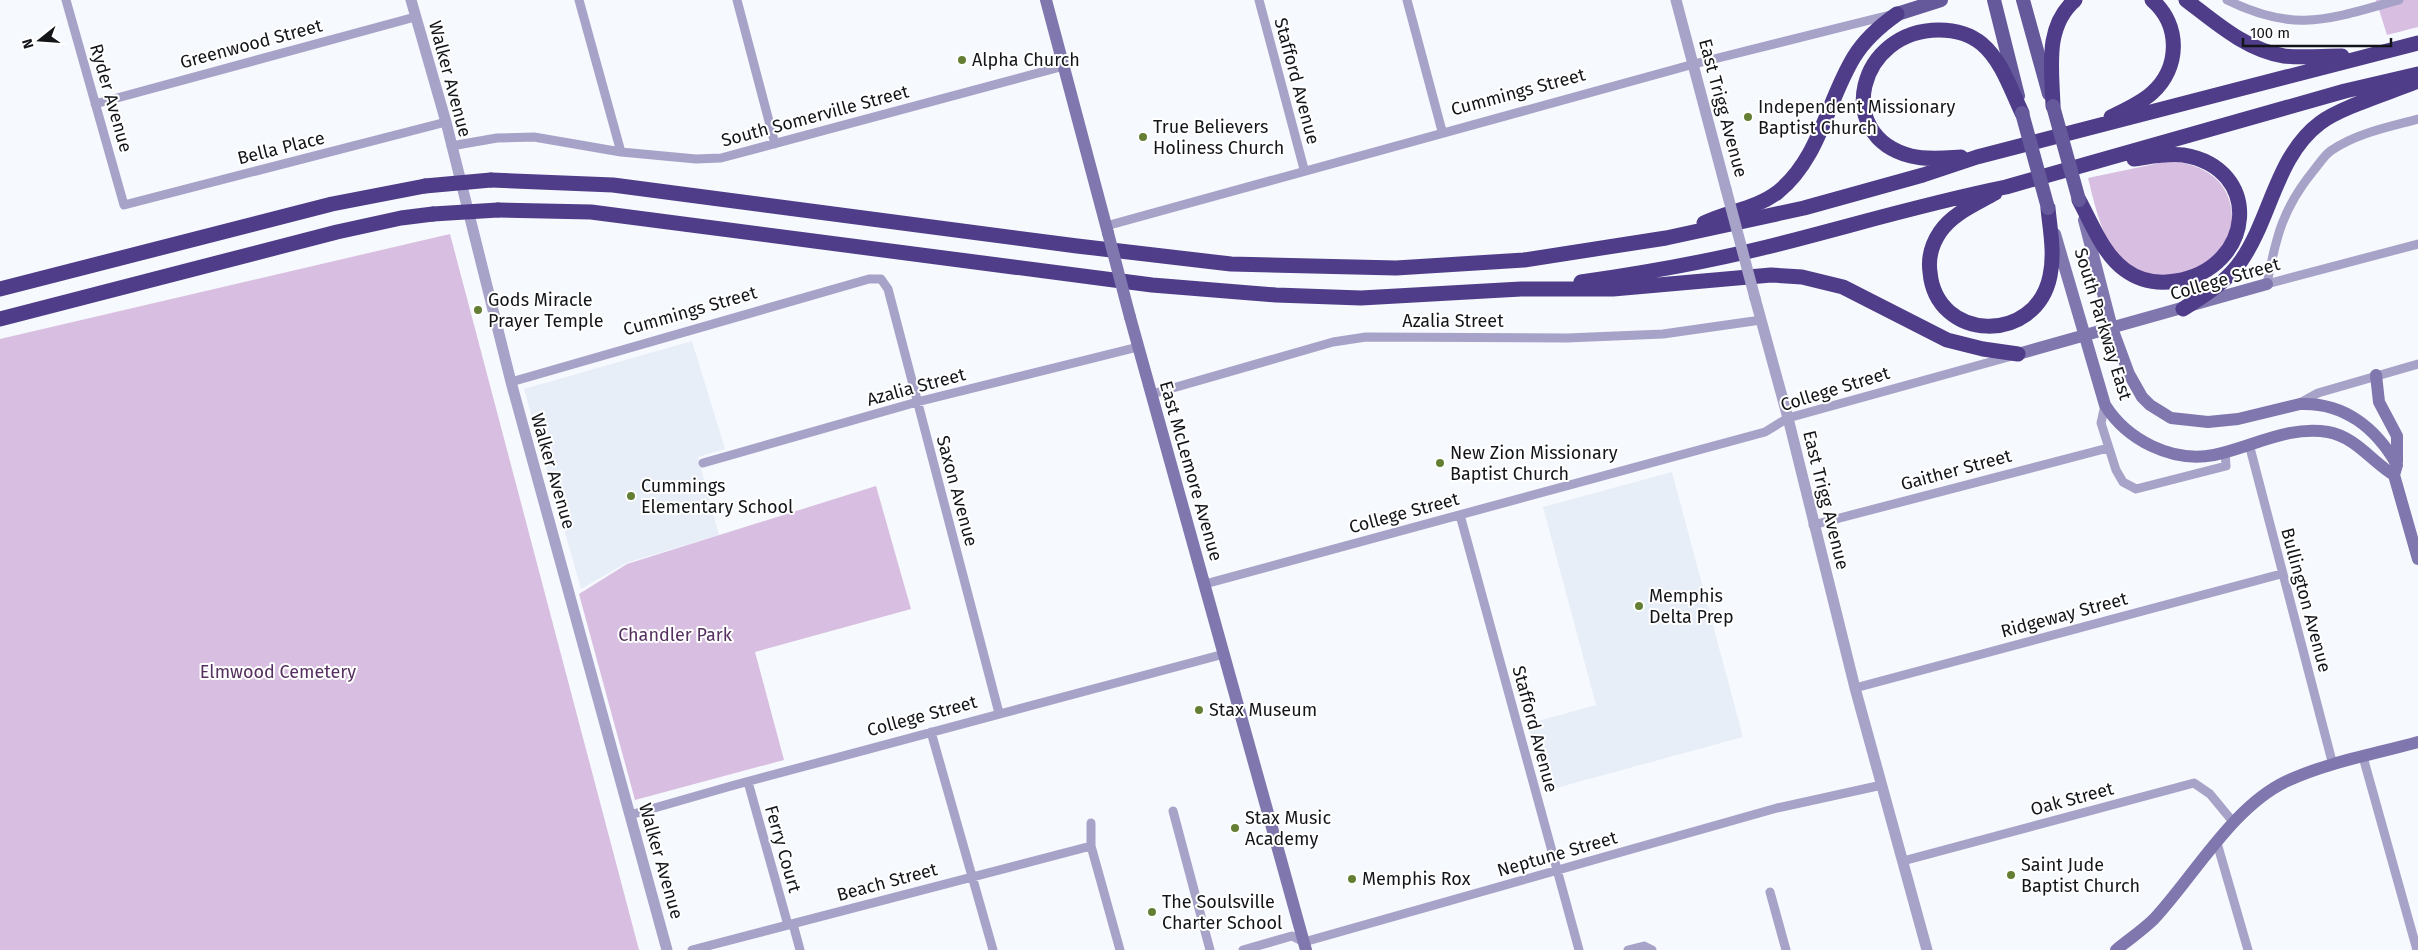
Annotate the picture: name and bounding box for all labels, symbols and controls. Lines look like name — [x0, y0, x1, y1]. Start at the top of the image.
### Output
street label: Greenwood Street — [178, 14, 325, 74]
north arrow — [15, 15, 65, 65]
street label: Stafford Avenue — [1270, 15, 1324, 147]
scale bar — [2243, 15, 2390, 47]
street label: Walker Avenue — [424, 18, 476, 140]
text: 100 m — [2250, 24, 2290, 42]
street label: East Trigg Avenue — [1694, 36, 1752, 180]
text: N — [19, 37, 38, 51]
street label: Ryder Avenue — [85, 41, 137, 155]
place label: Alpha Church — [972, 49, 1080, 71]
marker: Alpha Church — [956, 54, 968, 66]
street label: Cummings Street — [1449, 63, 1588, 120]
street label: South Somerville Street — [719, 80, 911, 152]
place label: Independent Missionary Baptist Church — [1758, 96, 1955, 139]
marker: Independent Missionary Baptist Church — [1742, 111, 1754, 123]
place label: True Believers Holiness Church — [1153, 116, 1284, 159]
street label: Bella Place — [235, 127, 327, 169]
marker: True Believers Holiness Church — [1137, 131, 1149, 143]
street label: South Parkway East — [2069, 245, 2137, 403]
street label: College Street — [2168, 253, 2283, 305]
street label: Cummings Street — [621, 281, 760, 341]
place label: Gods Miracle Prayer Temple — [488, 289, 604, 332]
marker: Gods Miracle Prayer Temple — [472, 304, 484, 316]
street label: Azalia Street — [1402, 310, 1504, 332]
street label: College Street — [1778, 362, 1893, 416]
street label: Azalia Street — [864, 363, 968, 411]
street label: East McLemore Avenue — [1155, 378, 1227, 564]
street label: Walker Avenue — [526, 411, 580, 531]
street label: East Trigg Avenue — [1798, 428, 1854, 572]
street label: Saxon Avenue — [932, 433, 982, 549]
place label: New Zion Missionary Baptist Church — [1450, 442, 1618, 485]
street label: Gaither Street — [1898, 445, 2014, 495]
marker: New Zion Missionary Baptist Church — [1434, 457, 1446, 469]
place label: Cummings Elementary School — [641, 475, 793, 518]
street label: College Street — [1347, 488, 1462, 538]
marker: Cummings Elementary School — [625, 490, 637, 502]
street label: Bullington Avenue — [2276, 525, 2336, 675]
place label: Memphis Delta Prep — [1649, 585, 1734, 628]
street label: Ridgeway Street — [1998, 587, 2130, 642]
marker: Memphis Delta Prep — [1633, 600, 1645, 612]
park label: Chandler Park — [618, 624, 733, 646]
park label: Elmwood Cemetery — [200, 661, 356, 683]
street label: Stafford Avenue — [1508, 663, 1562, 795]
street label: College Street — [865, 691, 980, 741]
place label: Stax Museum — [1209, 699, 1317, 721]
marker: Stax Museum — [1193, 704, 1205, 716]
street label: Oak Street — [2028, 777, 2116, 821]
street label: Walker Avenue — [634, 801, 688, 921]
street label: Ferry Court — [760, 803, 806, 896]
place label: Stax Music Academy — [1245, 807, 1331, 850]
marker: Stax Music Academy — [1229, 822, 1241, 834]
street label: Neptune Street — [1494, 826, 1620, 882]
place label: Saint Jude Baptist Church — [2021, 854, 2140, 897]
street label: Beach Street — [834, 858, 940, 906]
place label: Memphis Rox — [1362, 868, 1471, 890]
marker: Saint Jude Baptist Church — [2005, 869, 2017, 881]
marker: Memphis Rox — [1346, 873, 1358, 885]
place label: The Soulsville Charter School — [1162, 891, 1282, 934]
marker: The Soulsville Charter School — [1146, 906, 1158, 918]

